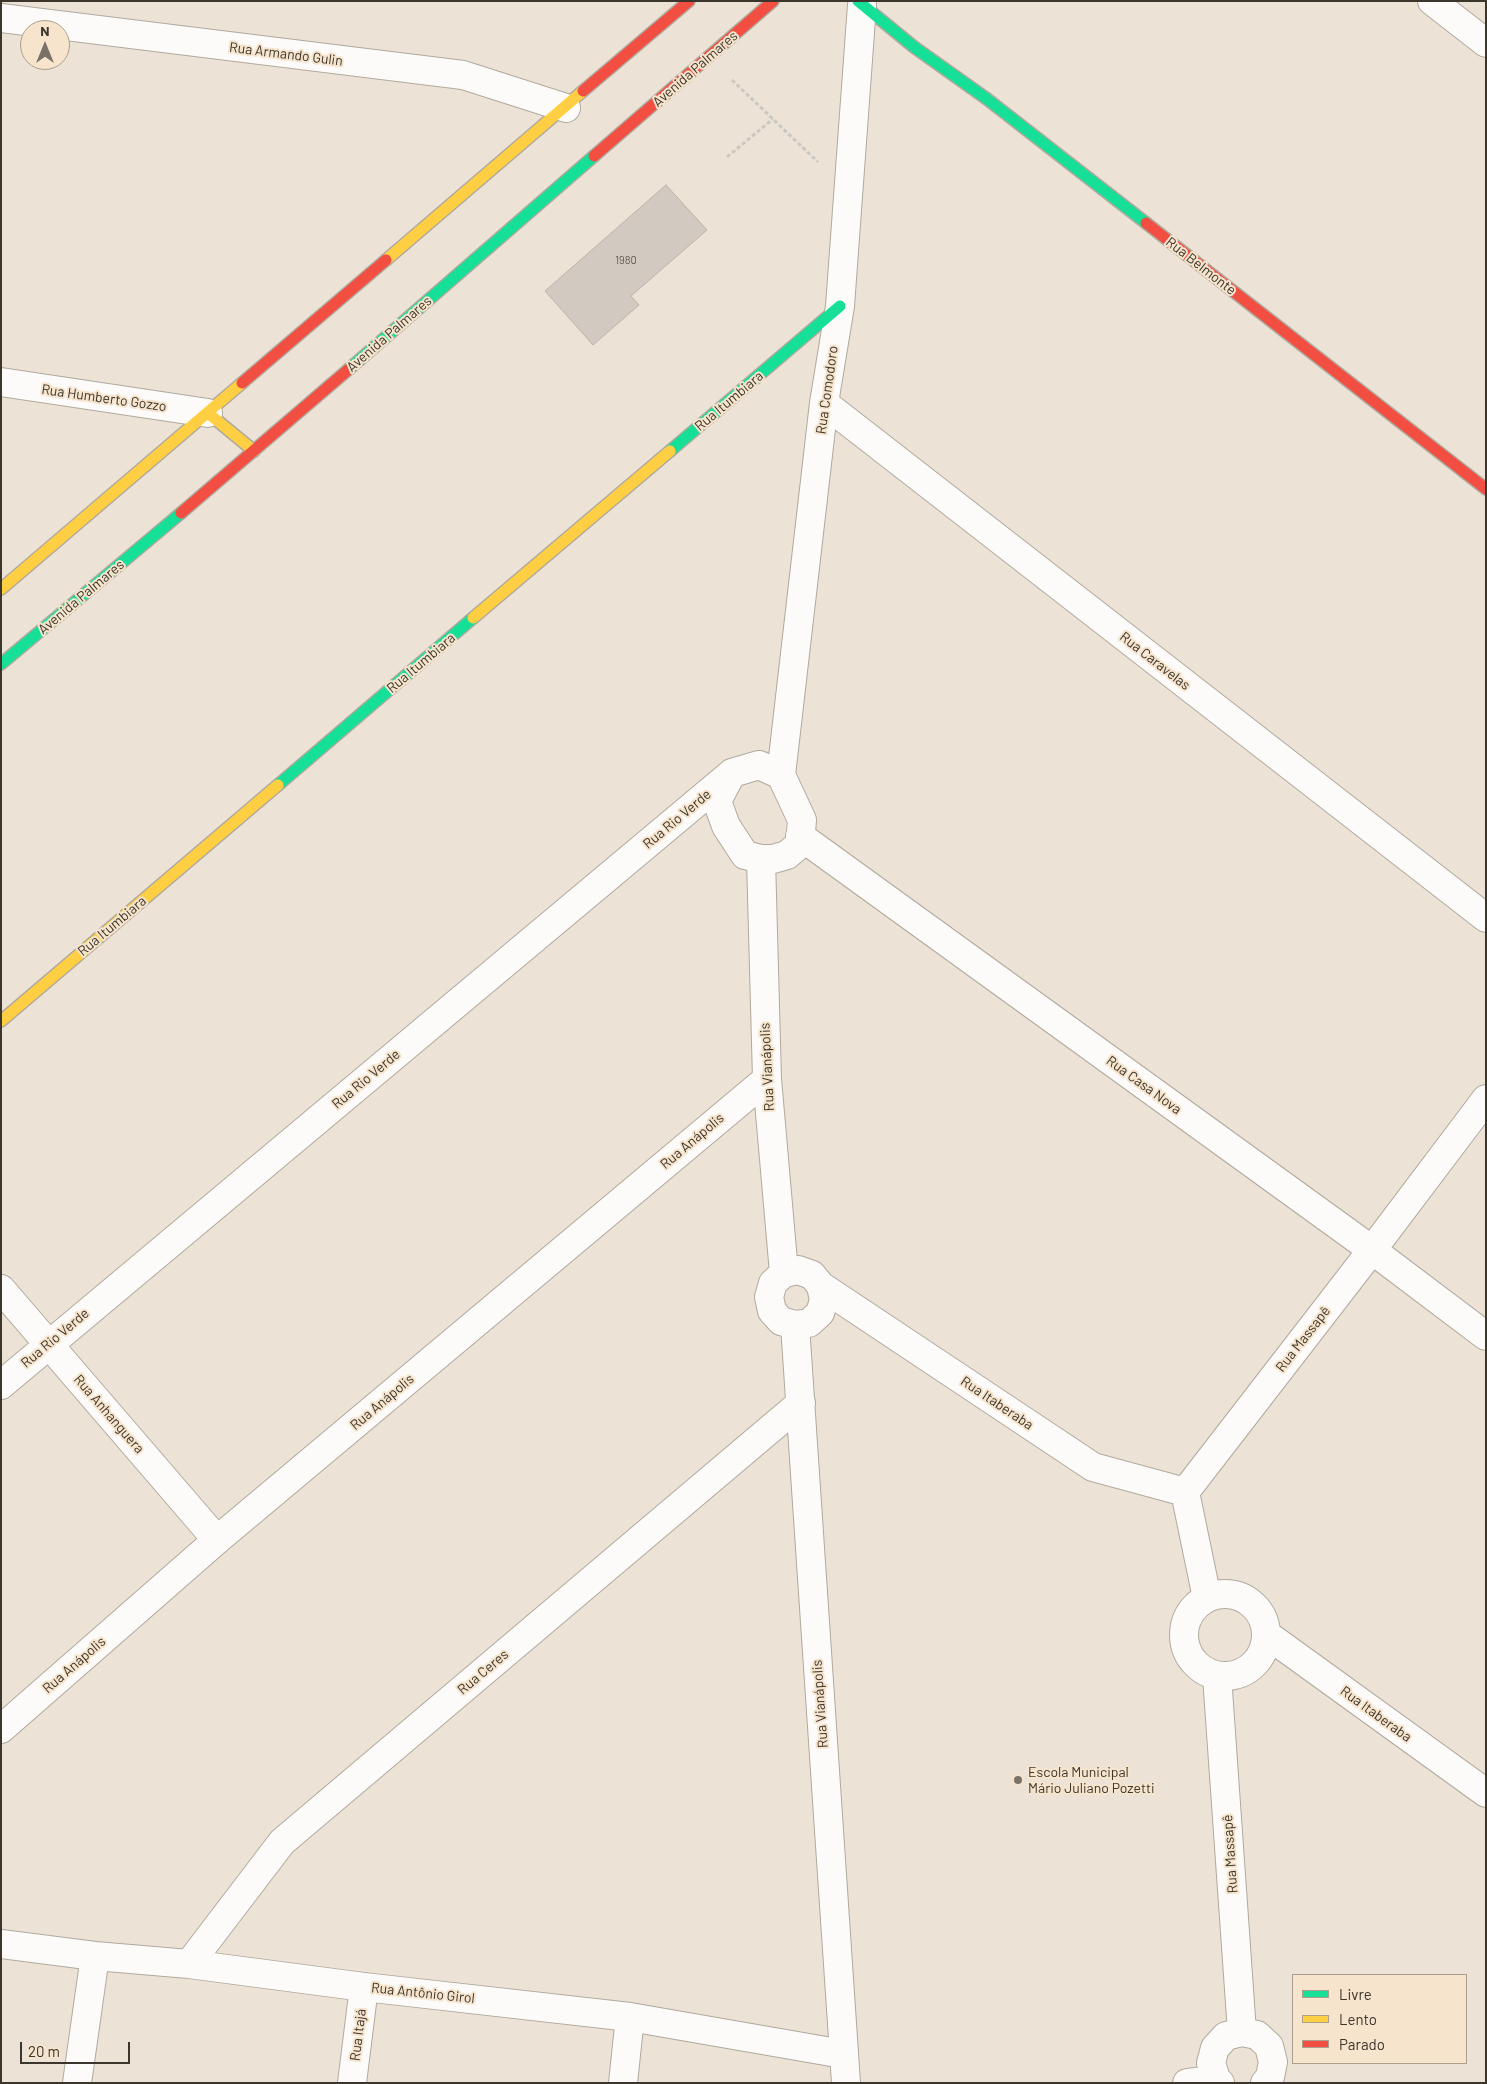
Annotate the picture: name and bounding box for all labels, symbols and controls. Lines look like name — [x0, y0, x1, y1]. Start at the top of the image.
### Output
north arrow — [20, 20, 70, 70]
text: N — [40, 22, 50, 39]
street label: Avenida Palmares — [649, 28, 741, 110]
street label: Rua Armando Gulin — [228, 39, 344, 69]
street label: Rua Belmonte — [1163, 233, 1239, 299]
house number: 1980 — [615, 253, 637, 267]
street label: Avenida Palmares — [343, 293, 435, 375]
street label: Rua Comodoro — [812, 345, 842, 435]
street label: Rua Itumbiara — [691, 367, 767, 435]
street label: Rua Humberto Gozzo — [40, 381, 168, 415]
street label: Avenida Palmares — [35, 556, 127, 638]
street label: Rua Caravelas — [1116, 628, 1194, 694]
street label: Rua Itumbiara — [383, 629, 459, 697]
street label: Rua Rio Verde — [640, 786, 714, 852]
street label: Rua Itumbiara — [74, 892, 150, 960]
street label: Rua Vianápolis — [756, 1022, 778, 1112]
street label: Rua Rio Verde — [329, 1046, 403, 1112]
street label: Rua Casa Nova — [1103, 1052, 1185, 1118]
street label: Rua Anápolis — [657, 1109, 727, 1173]
street label: Rua Massapê — [1272, 1303, 1334, 1375]
street label: Rua Rio Verde — [18, 1305, 92, 1371]
street label: Rua Anápolis — [347, 1370, 417, 1434]
street label: Rua Anhanguera — [70, 1371, 148, 1457]
street label: Rua Itaberaba — [958, 1373, 1036, 1433]
street label: Rua Anápolis — [39, 1633, 109, 1697]
street label: Rua Ceres — [454, 1646, 512, 1698]
street label: Rua Vianápolis — [809, 1659, 831, 1749]
street label: Rua Itaberaba — [1337, 1683, 1415, 1745]
place label: Escola Municipal Mário Juliano Pozetti — [1028, 1764, 1155, 1796]
marker: Escola Municipal Mário Juliano Pozetti — [1012, 1774, 1024, 1786]
street label: Rua Massapê — [1219, 1814, 1241, 1894]
legend — [1292, 1974, 1467, 2064]
street label: Rua Antônio Girol — [370, 1979, 476, 2007]
text: Livre — [1339, 1985, 1372, 2003]
street label: Rua Itajá — [346, 2008, 370, 2062]
text: Lento — [1339, 2010, 1377, 2028]
scale bar — [22, 2032, 132, 2064]
text: Parado — [1339, 2035, 1385, 2053]
text: 20 m — [28, 2042, 60, 2060]

